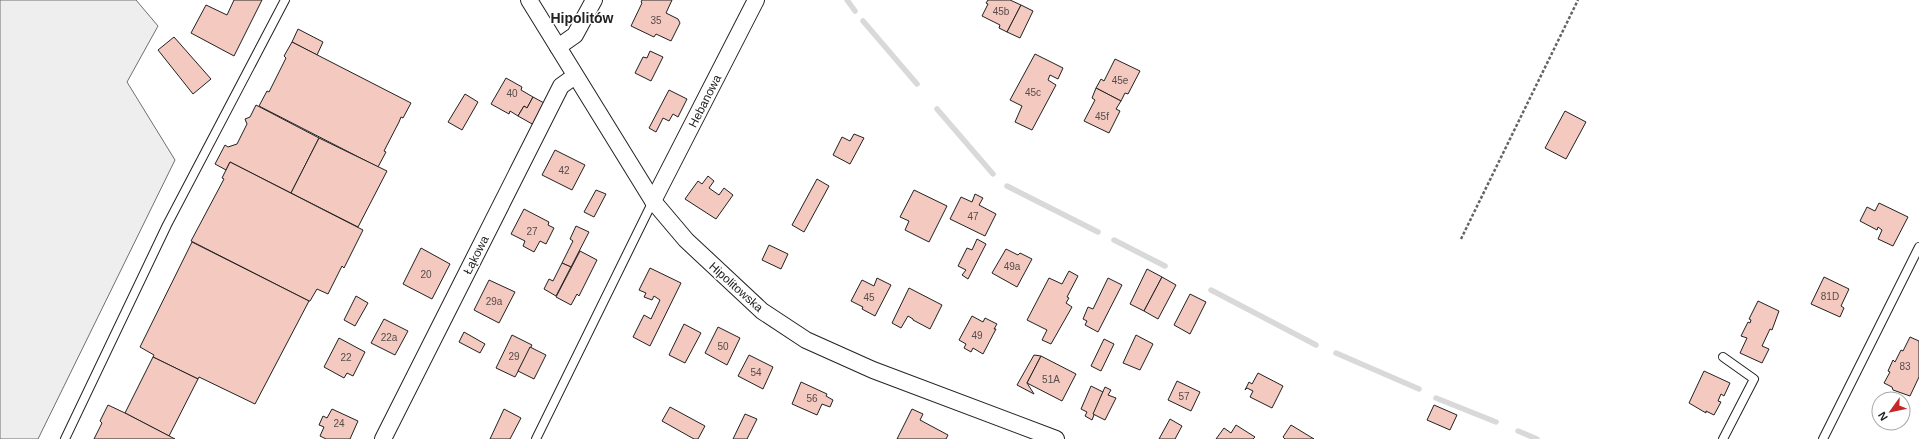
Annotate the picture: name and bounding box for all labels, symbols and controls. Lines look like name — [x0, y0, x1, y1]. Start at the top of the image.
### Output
house number: 45b — [993, 6, 1010, 17]
district label: Hipolitów — [551, 10, 614, 26]
house number: 35 — [650, 15, 662, 26]
street label: Hebanowa — [686, 72, 724, 130]
house number: 45e — [1112, 75, 1129, 86]
house number: 45c — [1025, 87, 1041, 98]
house number: 40 — [506, 88, 518, 99]
house number: 45f — [1095, 111, 1109, 122]
house number: 42 — [558, 165, 570, 176]
house number: 47 — [967, 211, 979, 222]
house number: 27 — [526, 226, 538, 237]
street label: Łąkowa — [460, 233, 492, 277]
street label: Hipolitowska — [706, 259, 766, 315]
house number: 49a — [1004, 261, 1021, 272]
house number: 20 — [420, 269, 432, 280]
house number: 81D — [1821, 291, 1839, 302]
house number: 45 — [863, 292, 875, 303]
house number: 29a — [486, 296, 503, 307]
house number: 49 — [971, 330, 983, 341]
house number: 22a — [381, 332, 398, 343]
house number: 50 — [717, 341, 729, 352]
house number: 29 — [508, 351, 520, 362]
house number: 22 — [340, 352, 352, 363]
house number: 83 — [1899, 361, 1911, 372]
house number: 54 — [750, 367, 762, 378]
house number: 51A — [1042, 374, 1060, 385]
house number: 57 — [1178, 391, 1190, 402]
north arrow — [1871, 391, 1911, 431]
house number: 56 — [806, 393, 818, 404]
text: N — [1875, 410, 1890, 423]
house number: 24 — [333, 418, 345, 429]

